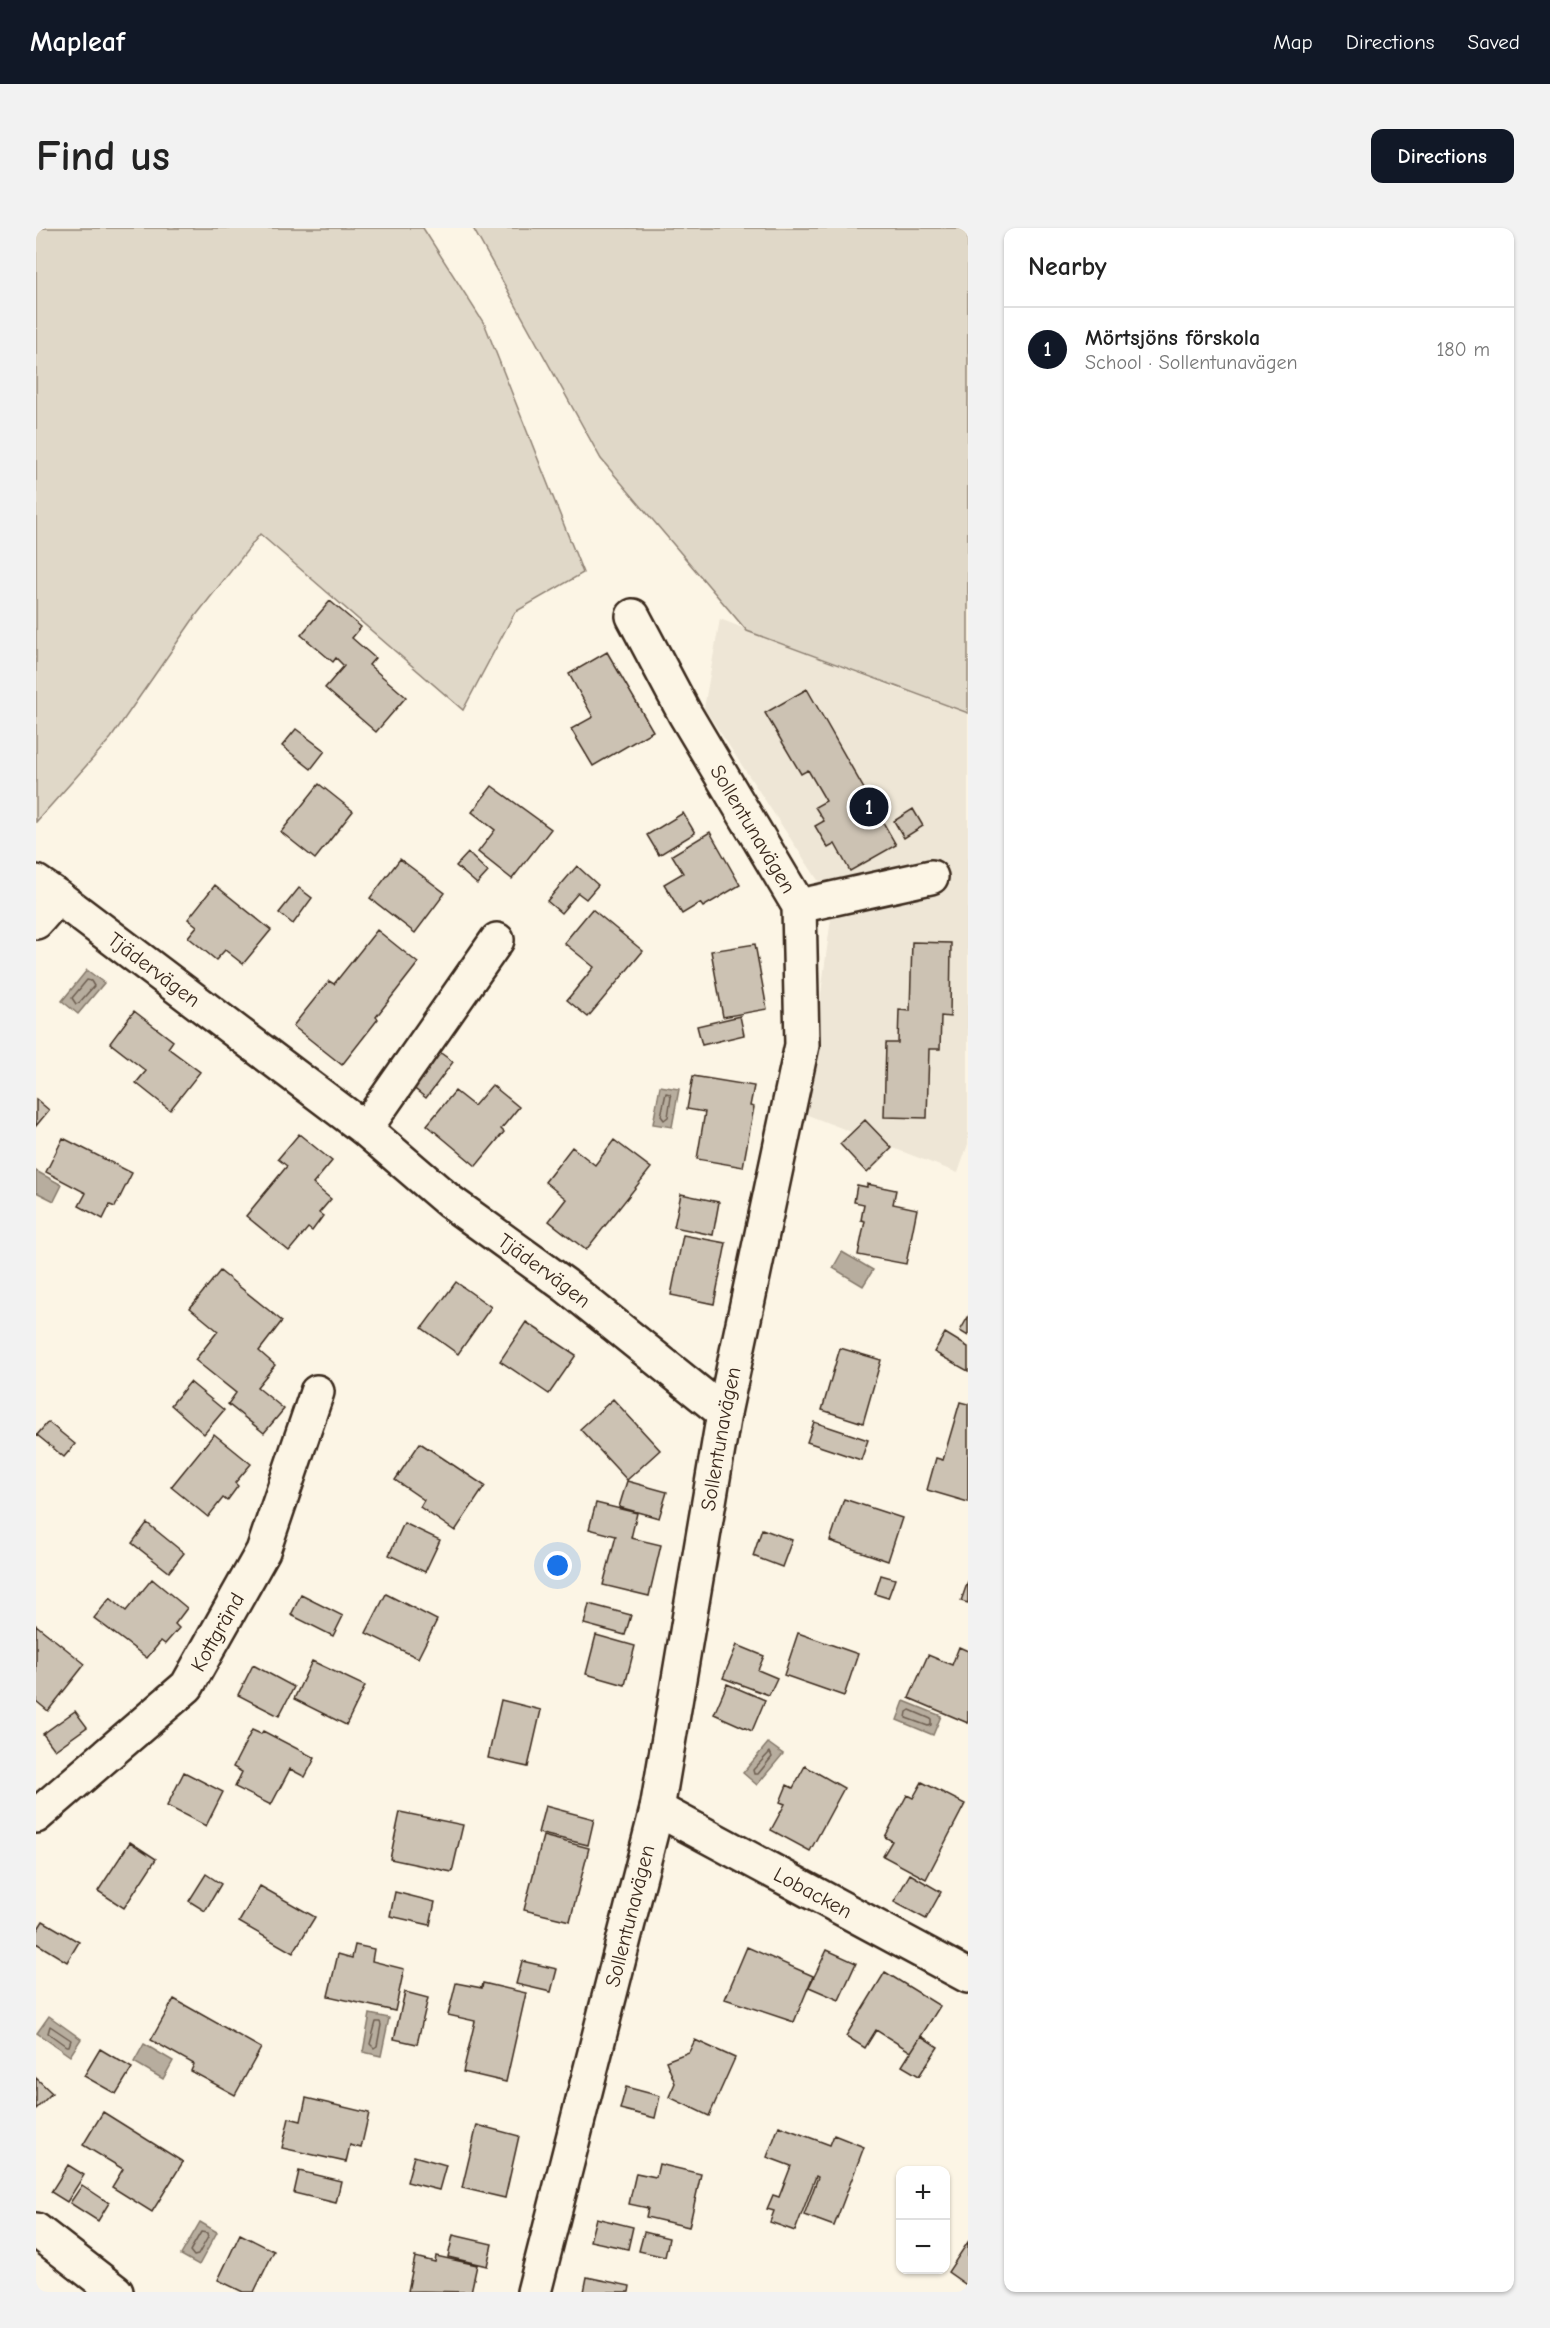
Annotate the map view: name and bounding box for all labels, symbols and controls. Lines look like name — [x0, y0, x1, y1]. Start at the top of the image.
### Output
text: Mapleaf — [30, 26, 125, 58]
text: Map — [1273, 30, 1313, 54]
text: Directions — [1346, 30, 1435, 54]
text: Saved — [1468, 30, 1520, 54]
button: Directions — [1371, 129, 1514, 183]
text: Find us — [36, 132, 170, 181]
text: Nearby — [1028, 252, 1107, 282]
text: Mörtsjöns förskola — [1085, 325, 1260, 351]
text: 1 — [1044, 338, 1051, 361]
text: 180 m — [1436, 338, 1490, 361]
text: School · Sollentunavägen — [1085, 351, 1298, 374]
street label: Sollentunavägen — [705, 760, 801, 898]
pin: 1 — [850, 784, 888, 830]
street label: Tjädervägen — [103, 927, 205, 1012]
street label: Tjädervägen — [493, 1228, 595, 1313]
street label: Sollentunavägen — [696, 1365, 745, 1513]
your location — [543, 1551, 572, 1580]
street label: Kottgränd — [186, 1589, 249, 1676]
street label: Sollentunavägen — [600, 1842, 659, 1990]
street label: Lobacken — [770, 1862, 856, 1924]
map controls — [896, 2166, 950, 2274]
button: + — [896, 2166, 950, 2220]
button: − — [896, 2220, 950, 2274]

